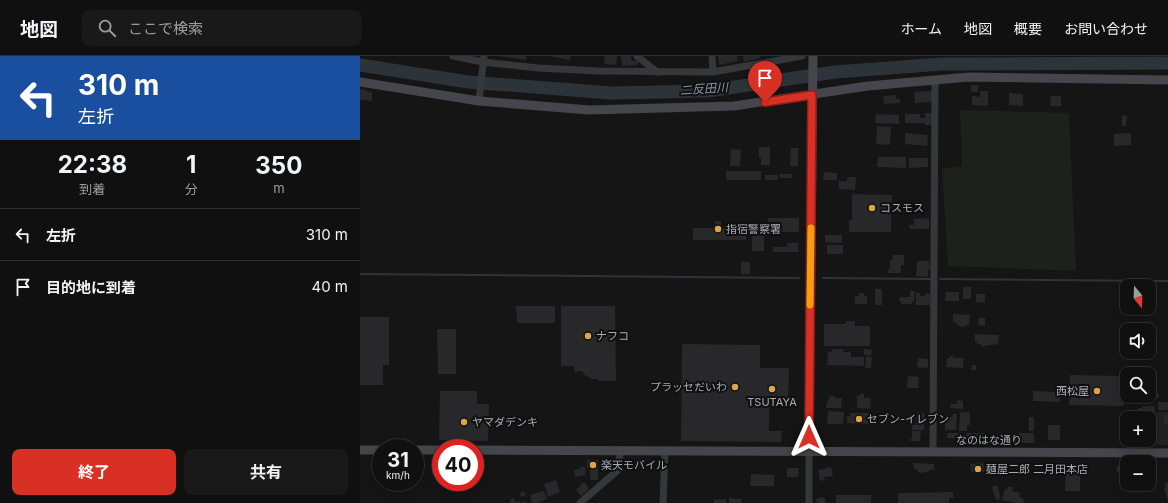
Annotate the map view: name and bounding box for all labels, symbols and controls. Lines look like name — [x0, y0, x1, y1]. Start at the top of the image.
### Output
search box — [82, 10, 362, 46]
icon: search — [96, 17, 118, 39]
text: 地図 — [20, 18, 58, 41]
text: ここで検索 — [128, 19, 203, 38]
text: ホーム — [900, 20, 942, 37]
text: 地図 — [964, 20, 992, 37]
text: 概要 — [1014, 20, 1042, 37]
text: お問い合わせ — [1064, 20, 1148, 37]
pin — [748, 61, 782, 102]
icon: arrive — [754, 67, 776, 89]
text: 310 m — [78, 68, 159, 102]
icon: left — [12, 72, 64, 124]
water label: 二反田川 — [679, 79, 730, 98]
text: 左折 — [78, 106, 114, 127]
text: 22:38 — [58, 150, 127, 179]
text: 1 — [186, 150, 196, 179]
text: 350 — [255, 151, 302, 180]
text: m — [273, 180, 285, 196]
text: 到着 — [79, 181, 105, 197]
text: 分 — [185, 181, 198, 197]
place label: コスモス — [880, 201, 924, 215]
marker: コスモス — [867, 203, 877, 213]
place label: 指宿警察署 — [726, 222, 781, 236]
icon: left — [12, 224, 34, 246]
marker: 指宿警察署 — [713, 224, 723, 234]
text: 310 m — [306, 225, 348, 244]
text: 左折 — [46, 226, 76, 245]
icon: arrive — [12, 276, 34, 298]
text: 40 m — [311, 277, 348, 296]
text: 目的地に到着 — [46, 278, 136, 297]
north arrow — [1120, 279, 1156, 315]
map controls — [1120, 279, 1156, 491]
button: sound — [1120, 323, 1156, 359]
place label: ナフコ — [596, 329, 629, 343]
marker: ナフコ — [583, 331, 593, 341]
button: search — [1120, 367, 1156, 403]
place label: プラッセだいわ — [650, 380, 727, 394]
marker: プラッセだいわ — [730, 382, 740, 392]
marker: TSUTAYA — [767, 384, 777, 394]
place label: 西松屋 — [1056, 384, 1089, 398]
marker: 西松屋 — [1092, 386, 1102, 396]
place label: TSUTAYA — [747, 395, 797, 409]
button: + — [1120, 411, 1156, 447]
place label: セブン-イレブン — [867, 412, 949, 426]
marker: セブン-イレブン — [854, 414, 864, 424]
place label: ヤマダデンキ — [472, 415, 538, 429]
position arrow — [788, 416, 830, 458]
marker: ヤマダデンキ — [459, 417, 469, 427]
street label: なのはな通り — [956, 433, 1022, 447]
speed limit sign: 40 — [432, 439, 484, 491]
text: 31 — [387, 448, 409, 472]
button: 終了 — [12, 449, 176, 495]
button: 共有 — [184, 449, 348, 495]
button: − — [1120, 455, 1156, 491]
place label: 楽天モバイル — [601, 458, 667, 472]
marker: 楽天モバイル — [588, 460, 598, 470]
place label: 麺屋二郎 二月田本店 — [986, 462, 1088, 476]
marker: 麺屋二郎 二月田本店 — [973, 464, 983, 474]
text: km/h — [386, 469, 410, 481]

